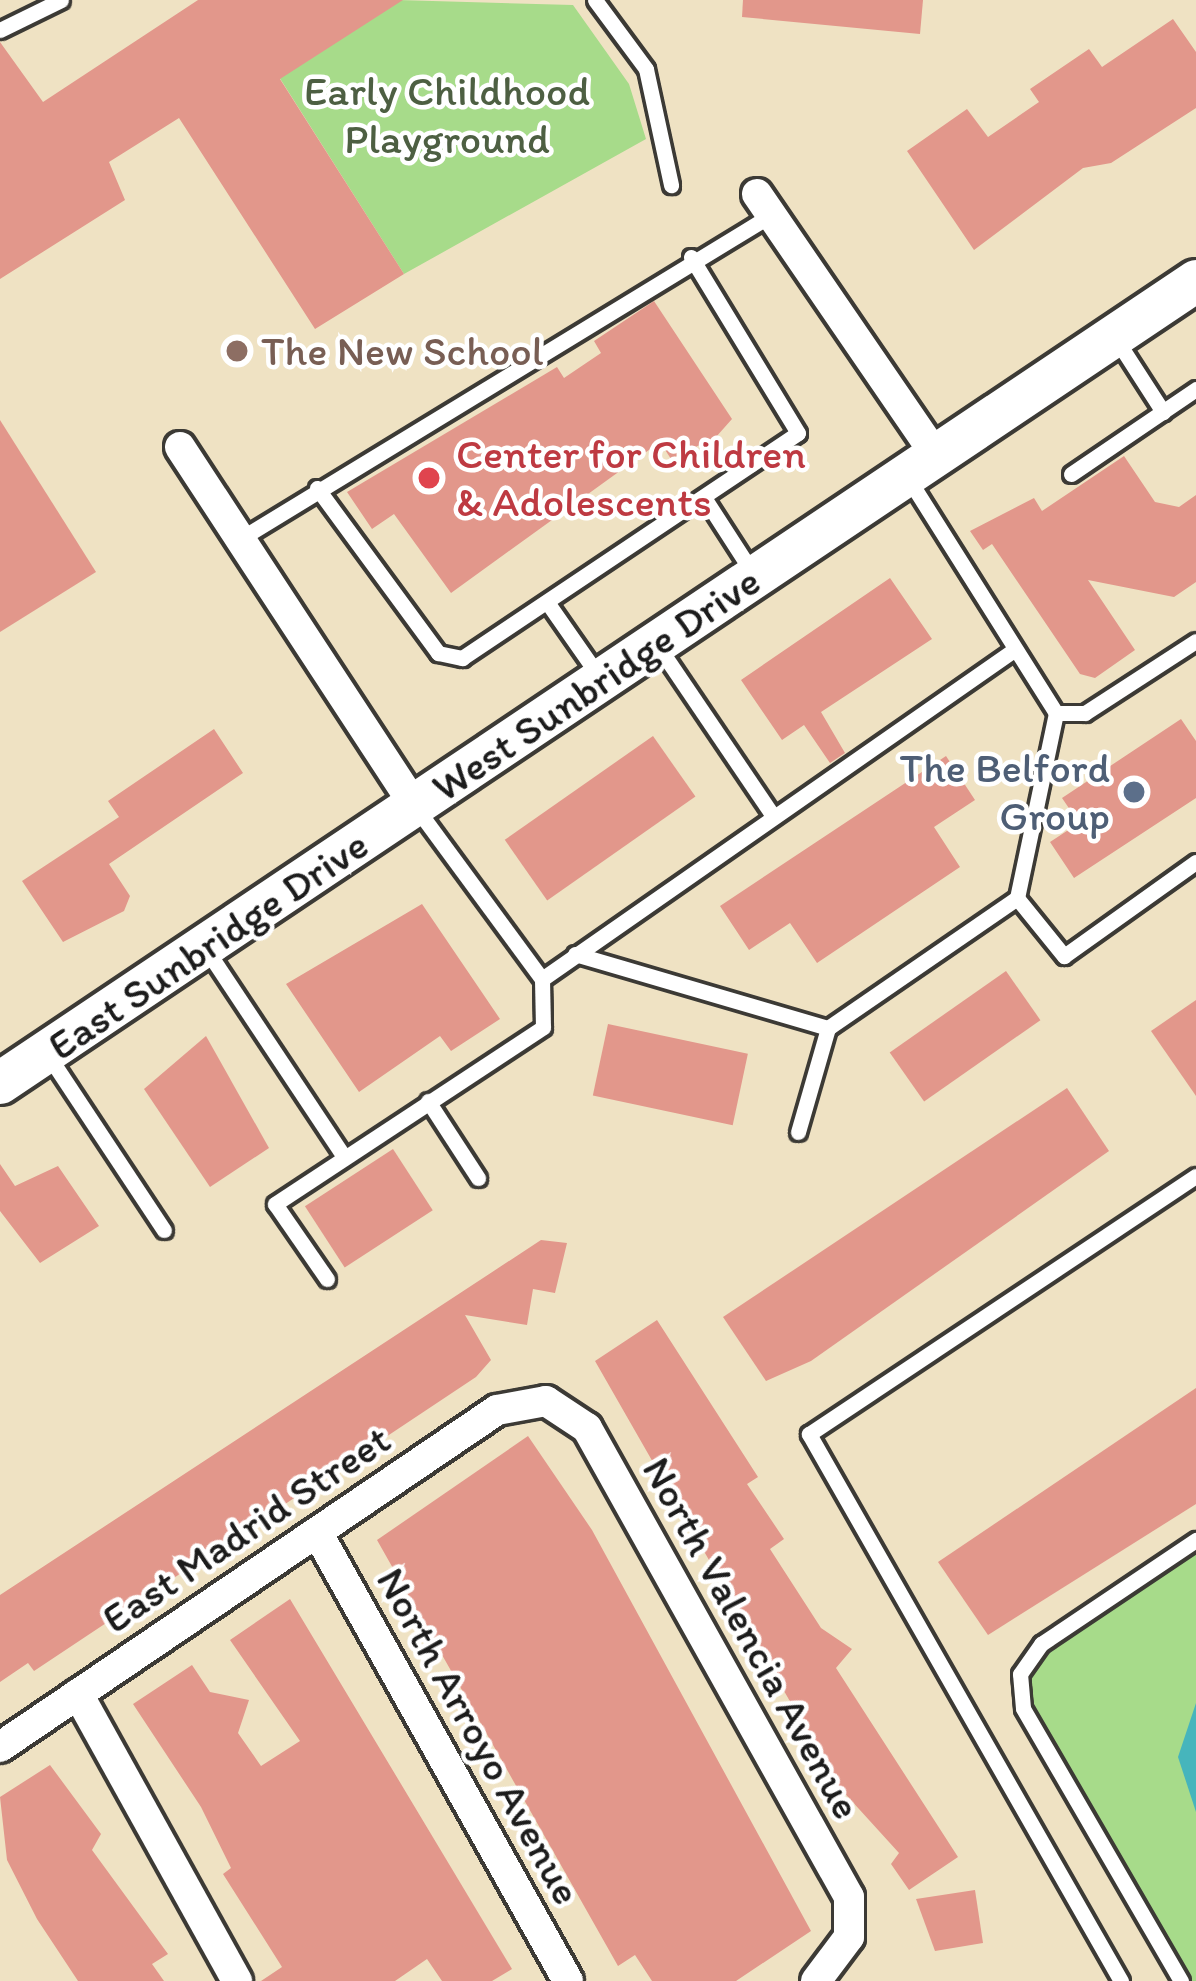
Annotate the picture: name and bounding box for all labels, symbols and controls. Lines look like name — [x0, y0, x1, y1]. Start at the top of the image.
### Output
park label: Early Childhood Playground — [304, 66, 590, 164]
place label: The New School — [261, 326, 543, 376]
marker: The New School — [224, 338, 250, 364]
place label: Center for Children & Adolescents — [456, 429, 804, 528]
marker: Center for Children & Adolescents — [413, 462, 445, 494]
street label: West Sunbridge Drive — [421, 555, 771, 813]
place label: The Belford Group — [898, 743, 1110, 842]
marker: The Belford Group — [1121, 779, 1147, 805]
street label: East Sunbridge Drive — [37, 819, 379, 1071]
street label: East Madrid Street — [92, 1414, 400, 1644]
street label: North Valencia Avenue — [631, 1448, 873, 1828]
street label: North Arroyo Avenue — [366, 1559, 592, 1913]

